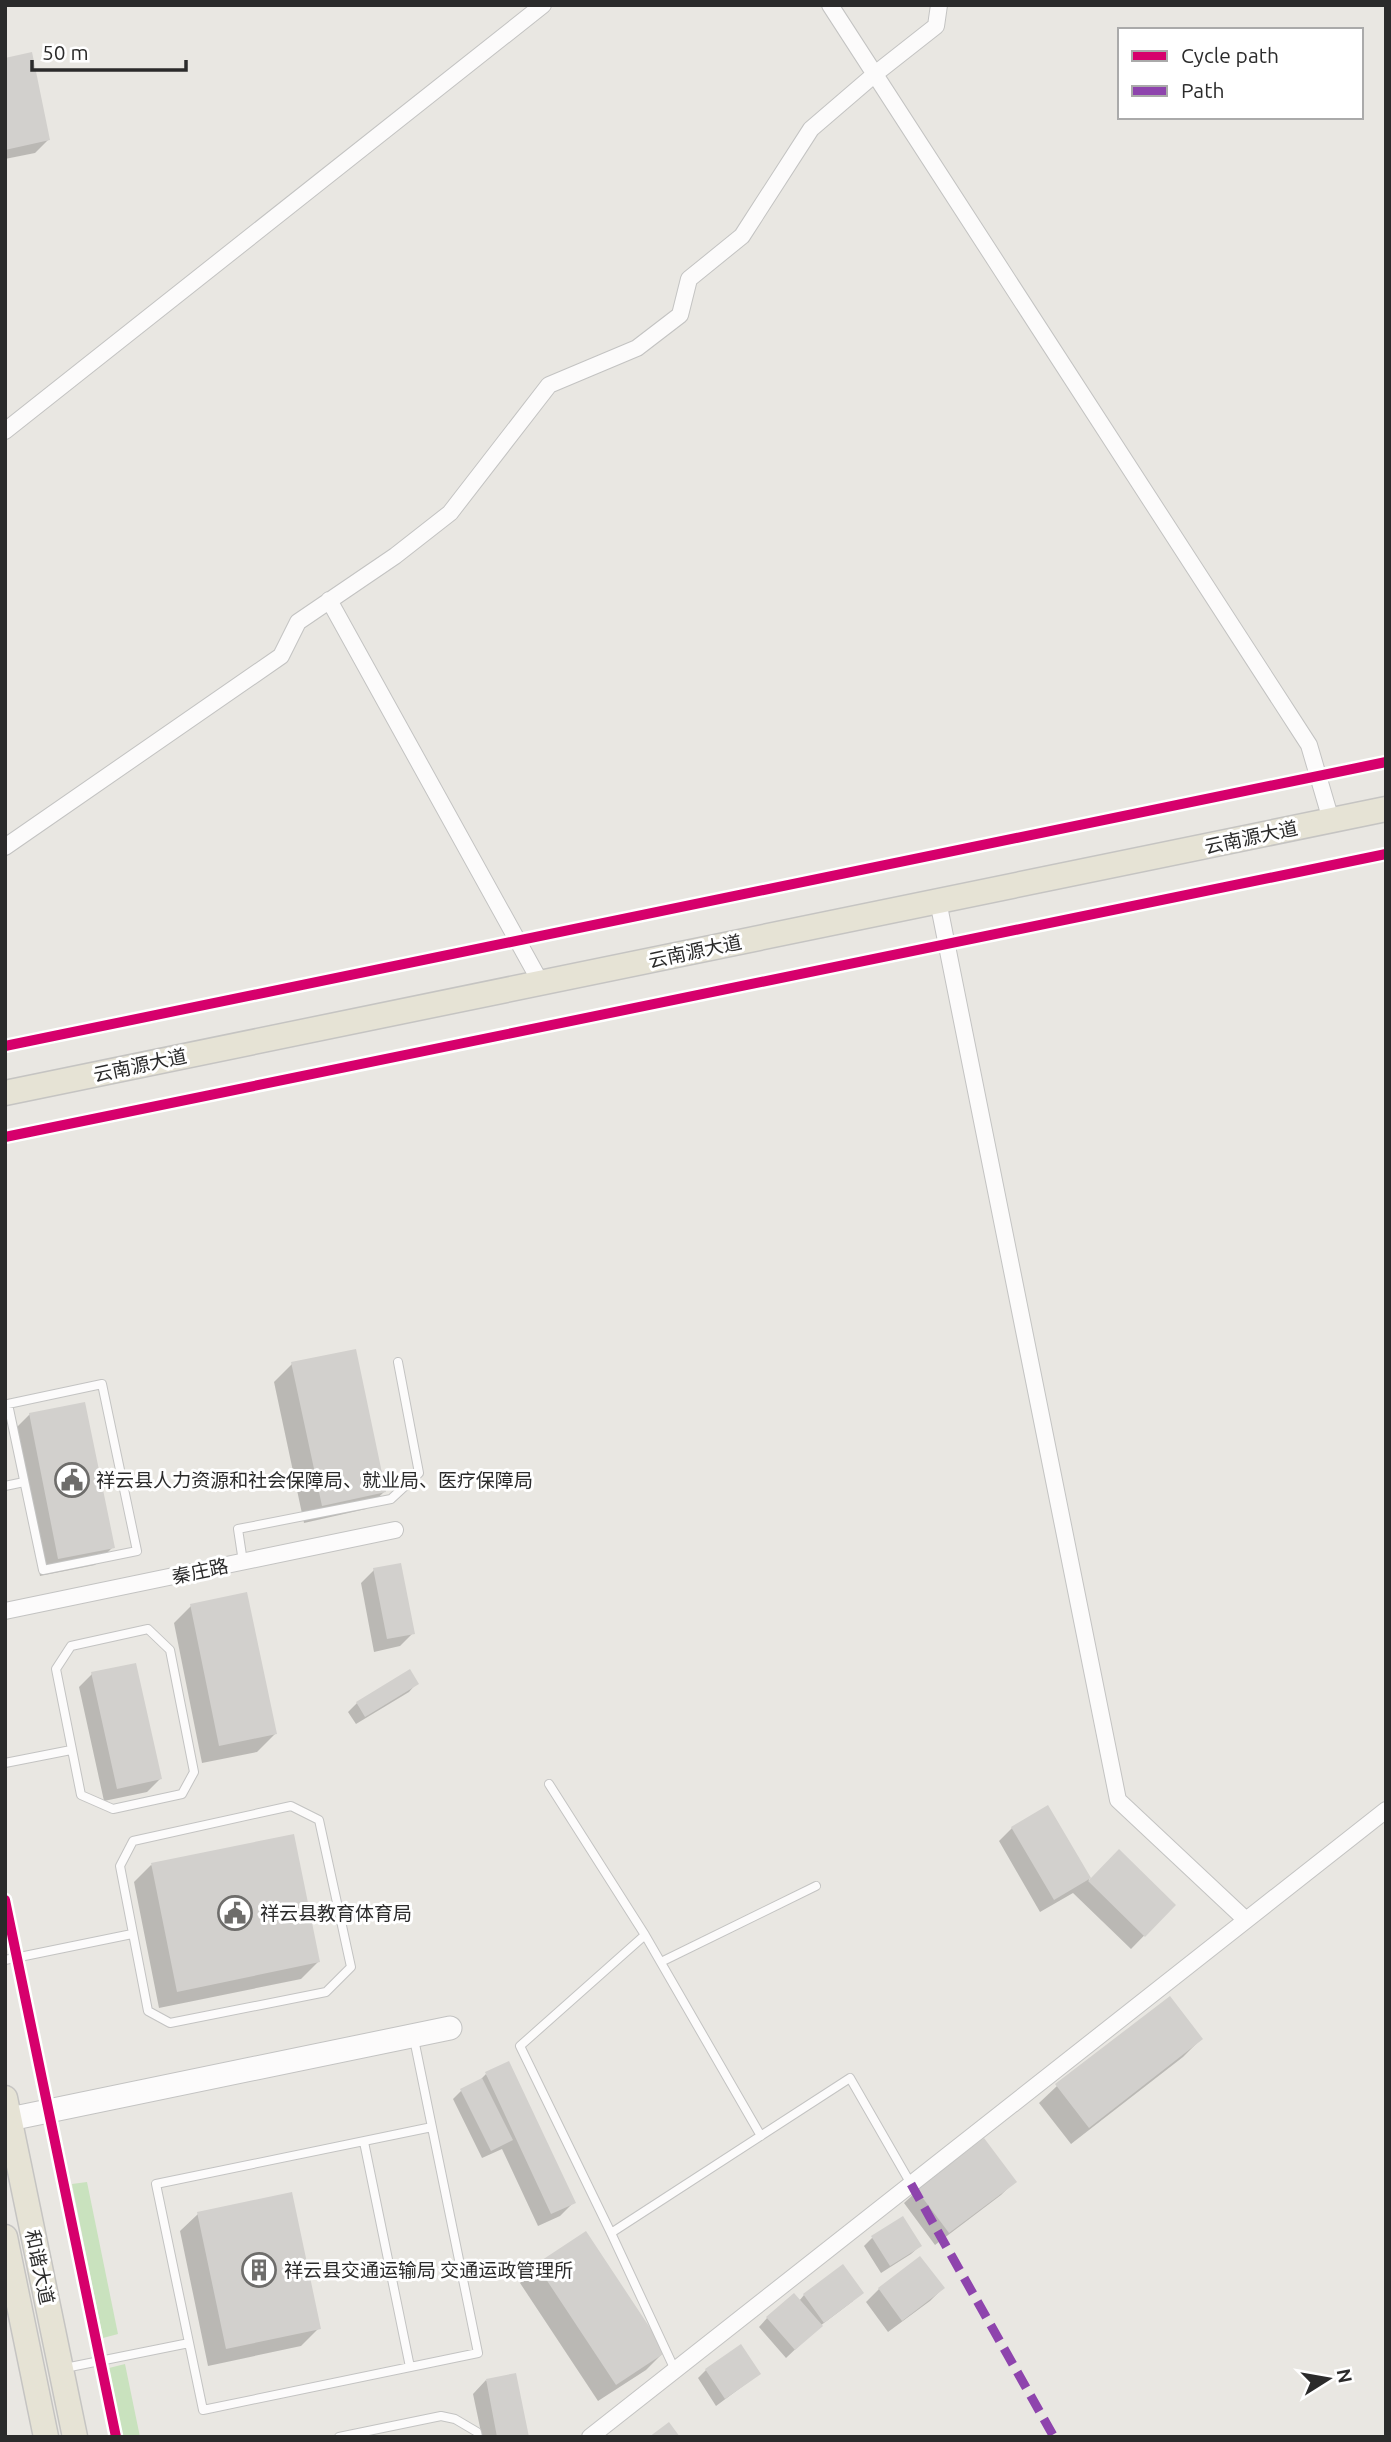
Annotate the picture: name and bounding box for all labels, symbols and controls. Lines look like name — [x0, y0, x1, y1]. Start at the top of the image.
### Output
scale bar — [32, 28, 186, 72]
legend — [1118, 28, 1363, 119]
text: 50 m — [42, 40, 89, 64]
text: Cycle path — [1181, 43, 1279, 67]
text: Path — [1181, 78, 1224, 102]
street label: 云南源大道 — [1202, 816, 1300, 858]
street label: 云南源大道 — [646, 930, 744, 972]
street label: 云南源大道 — [91, 1044, 189, 1086]
public building icon: 祥云县人力资源和社会保障局、就业局、医疗保障局 — [53, 1461, 91, 1499]
place label: 祥云县人力资源和社会保障局、就业局、医疗保障局 — [96, 1469, 533, 1491]
street label: 秦庄路 — [170, 1554, 230, 1588]
public building icon: 祥云县教育体育局 — [216, 1894, 254, 1932]
place label: 祥云县教育体育局 — [260, 1902, 412, 1924]
street label: 和谐大道 — [21, 2228, 59, 2306]
building icon: 祥云县交通运输局 交通运政管理所 — [240, 2251, 278, 2289]
place label: 祥云县交通运输局 交通运政管理所 — [284, 2259, 573, 2281]
north arrow — [1293, 2344, 1363, 2414]
text: N — [1333, 2367, 1357, 2385]

